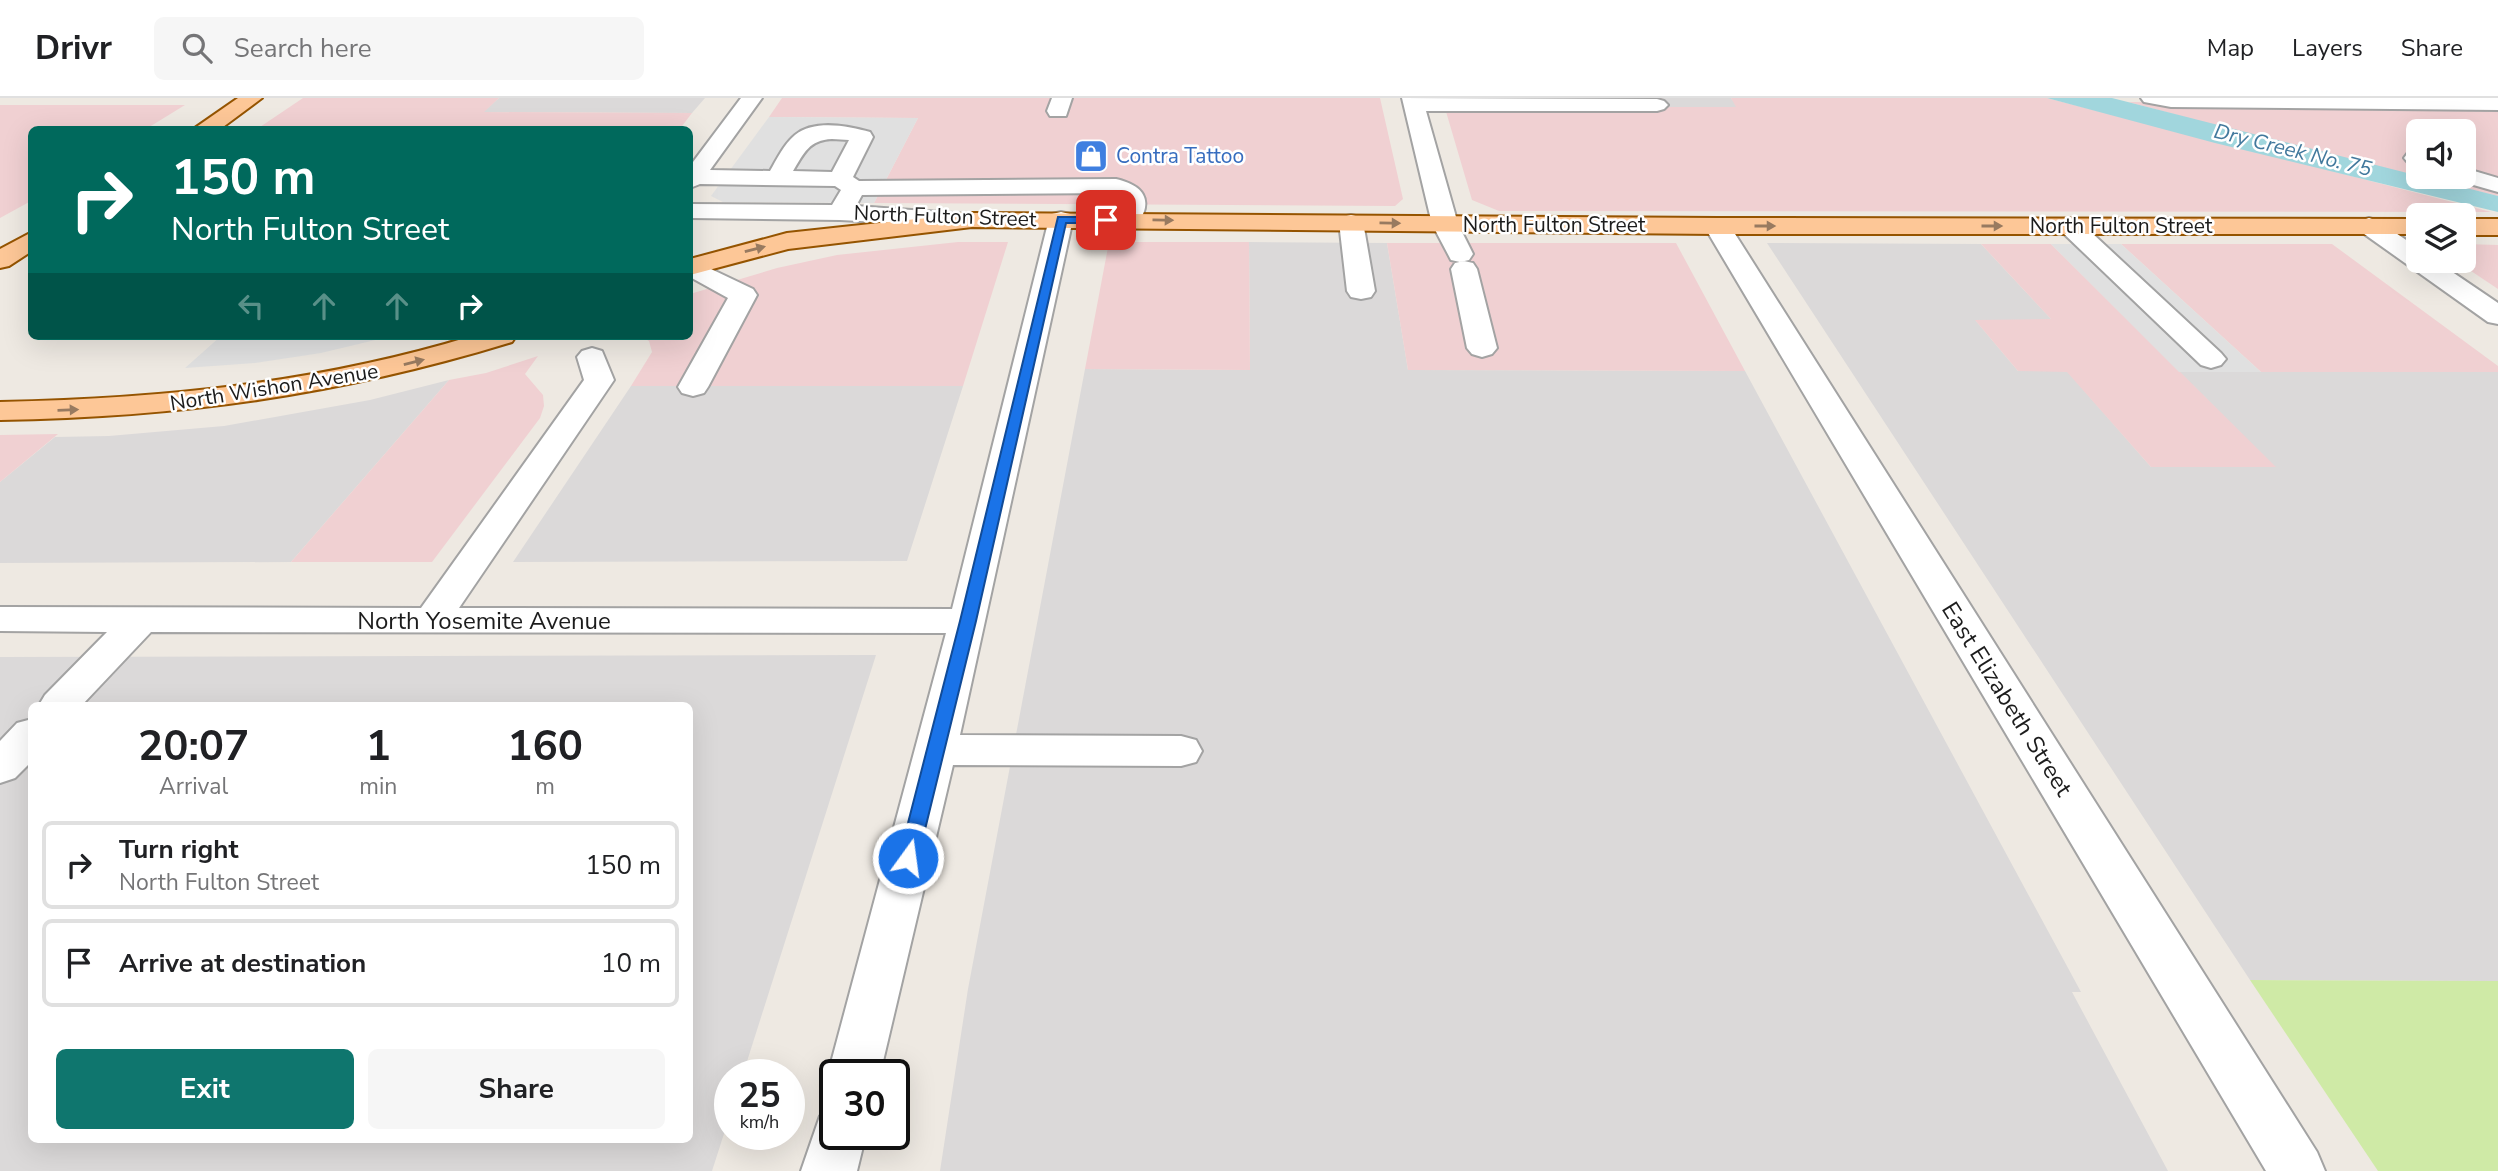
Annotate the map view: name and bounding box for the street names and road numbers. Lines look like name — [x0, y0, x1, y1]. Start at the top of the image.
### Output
street label: North Fulton Street — [853, 199, 1037, 233]
street label: North Fulton Street — [1463, 211, 1646, 239]
street label: North Fulton Street — [2030, 212, 2213, 240]
street label: North Wishon Avenue — [168, 357, 380, 417]
street label: East Elizabeth Street — [1934, 596, 2080, 803]
street label: North Yosemite Avenue — [357, 605, 611, 637]

